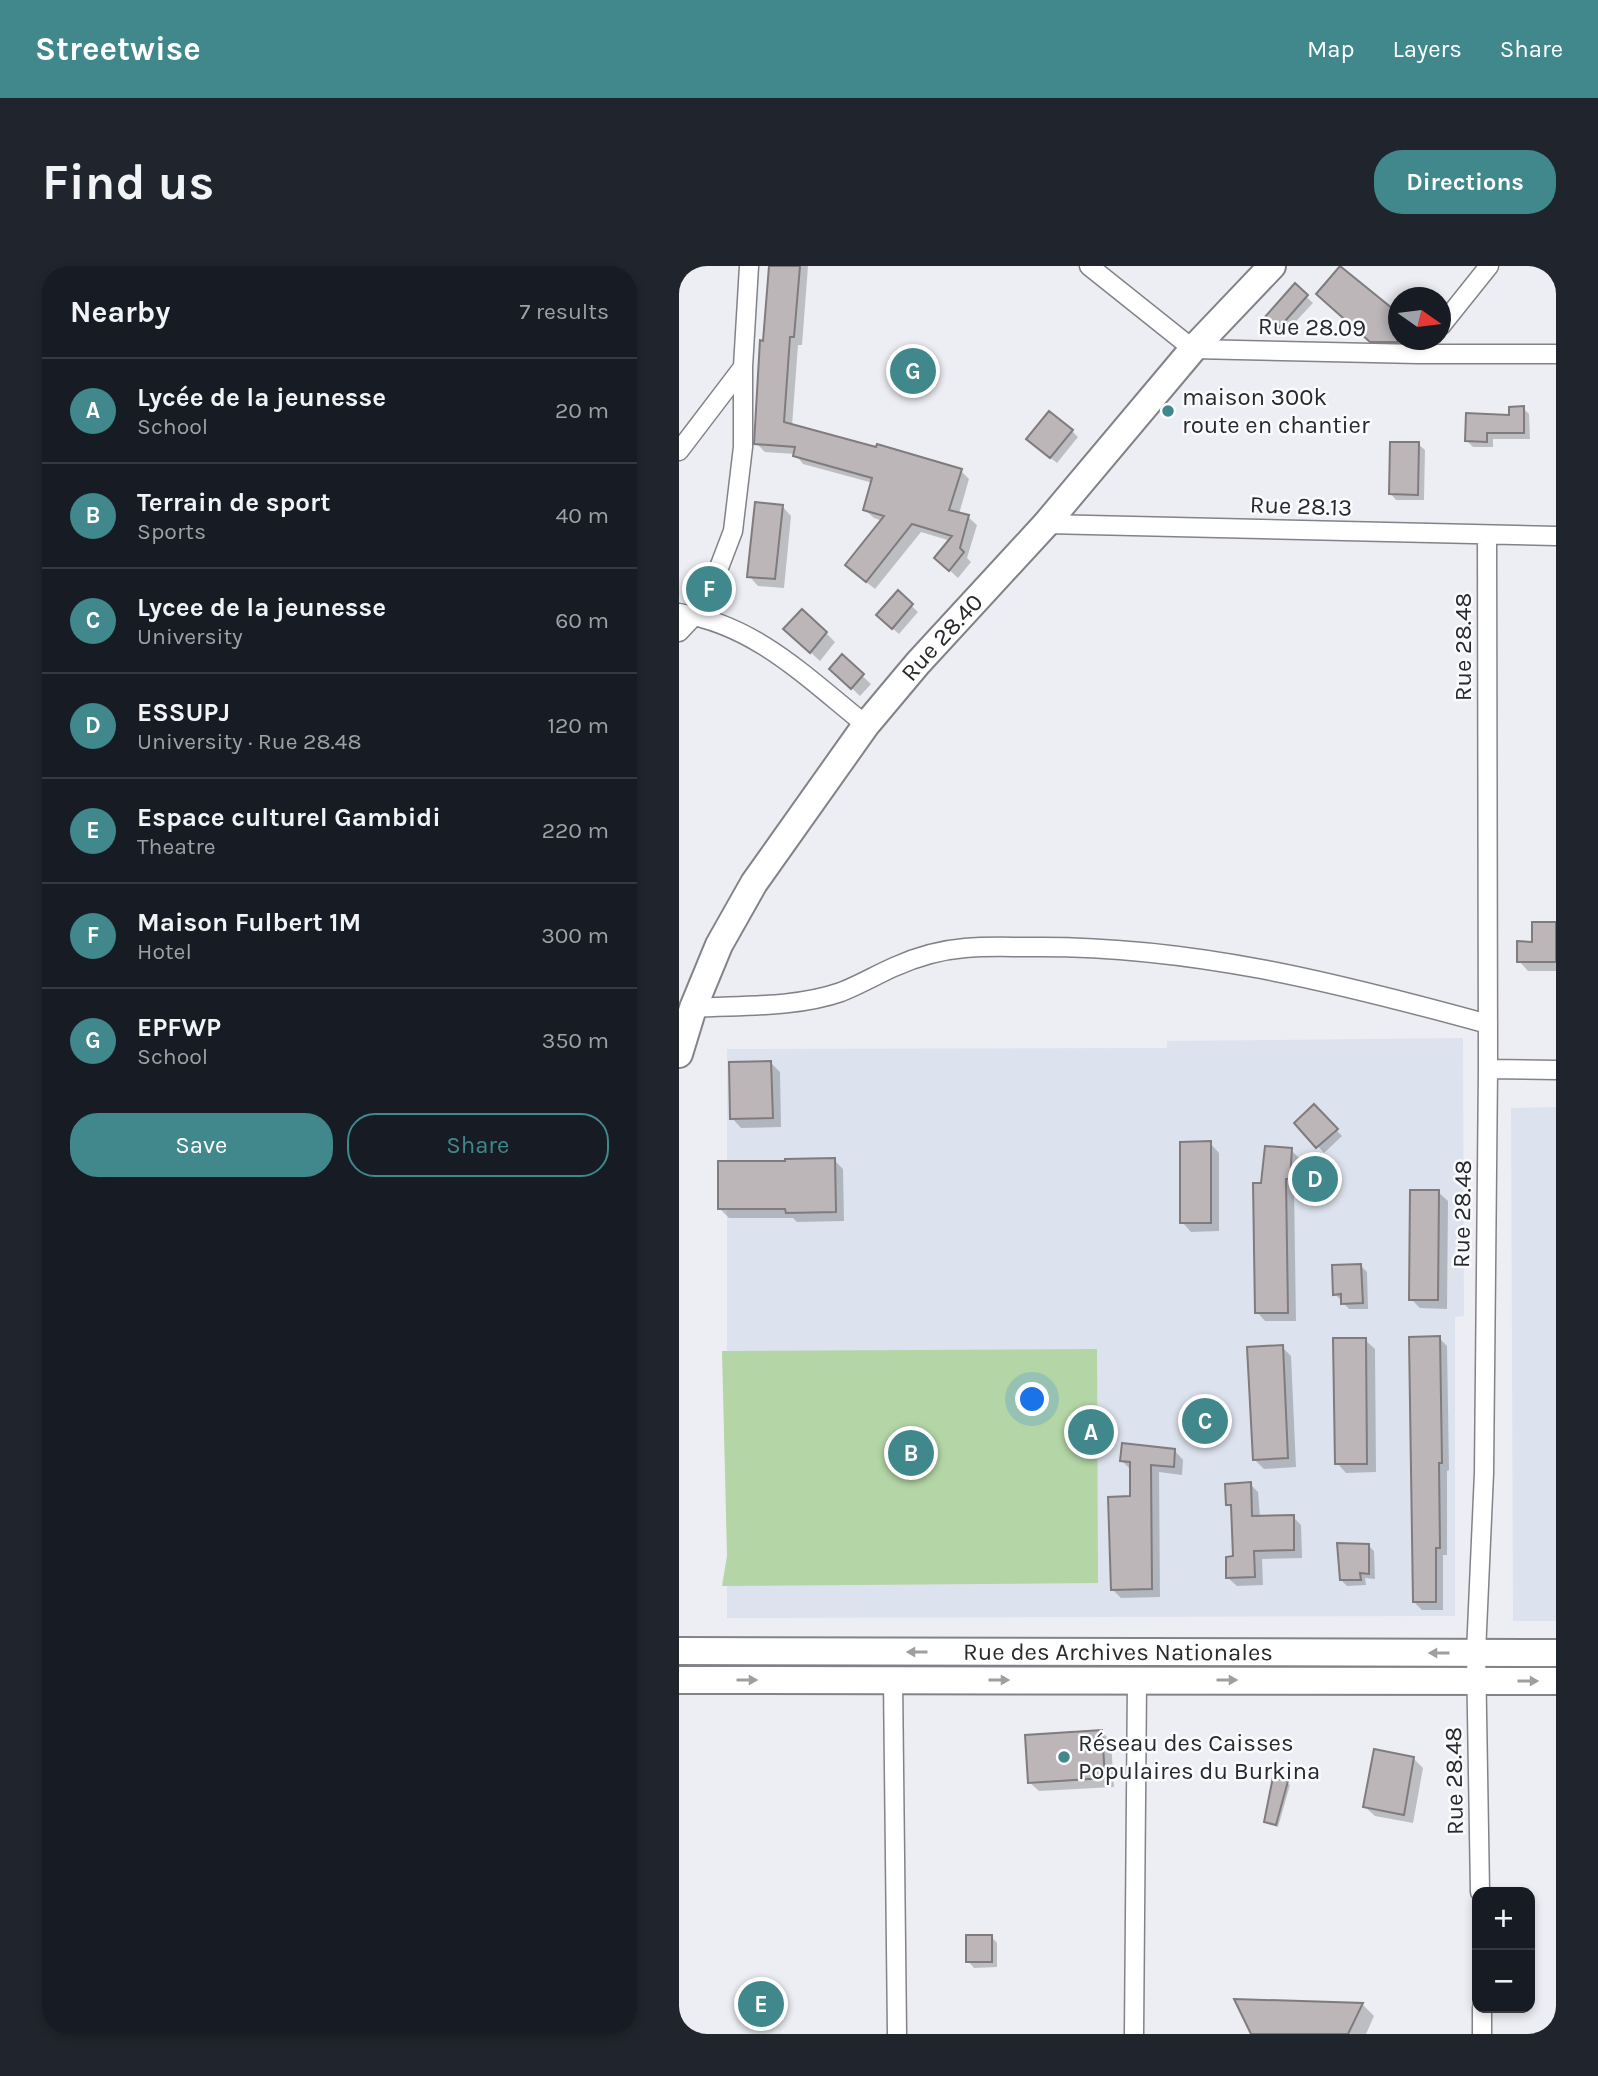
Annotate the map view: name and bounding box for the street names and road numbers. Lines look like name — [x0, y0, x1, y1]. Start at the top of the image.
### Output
street label: Rue 28.09 — [1258, 312, 1366, 342]
street label: Rue 28.13 — [1249, 490, 1353, 522]
street label: Rue 28.40 — [895, 588, 989, 687]
street label: Rue 28.48 — [1449, 593, 1477, 701]
street label: Rue 28.48 — [1447, 1160, 1477, 1268]
street label: Rue des Archives Nationales — [963, 1638, 1273, 1666]
street label: Rue 28.48 — [1439, 1727, 1469, 1835]

